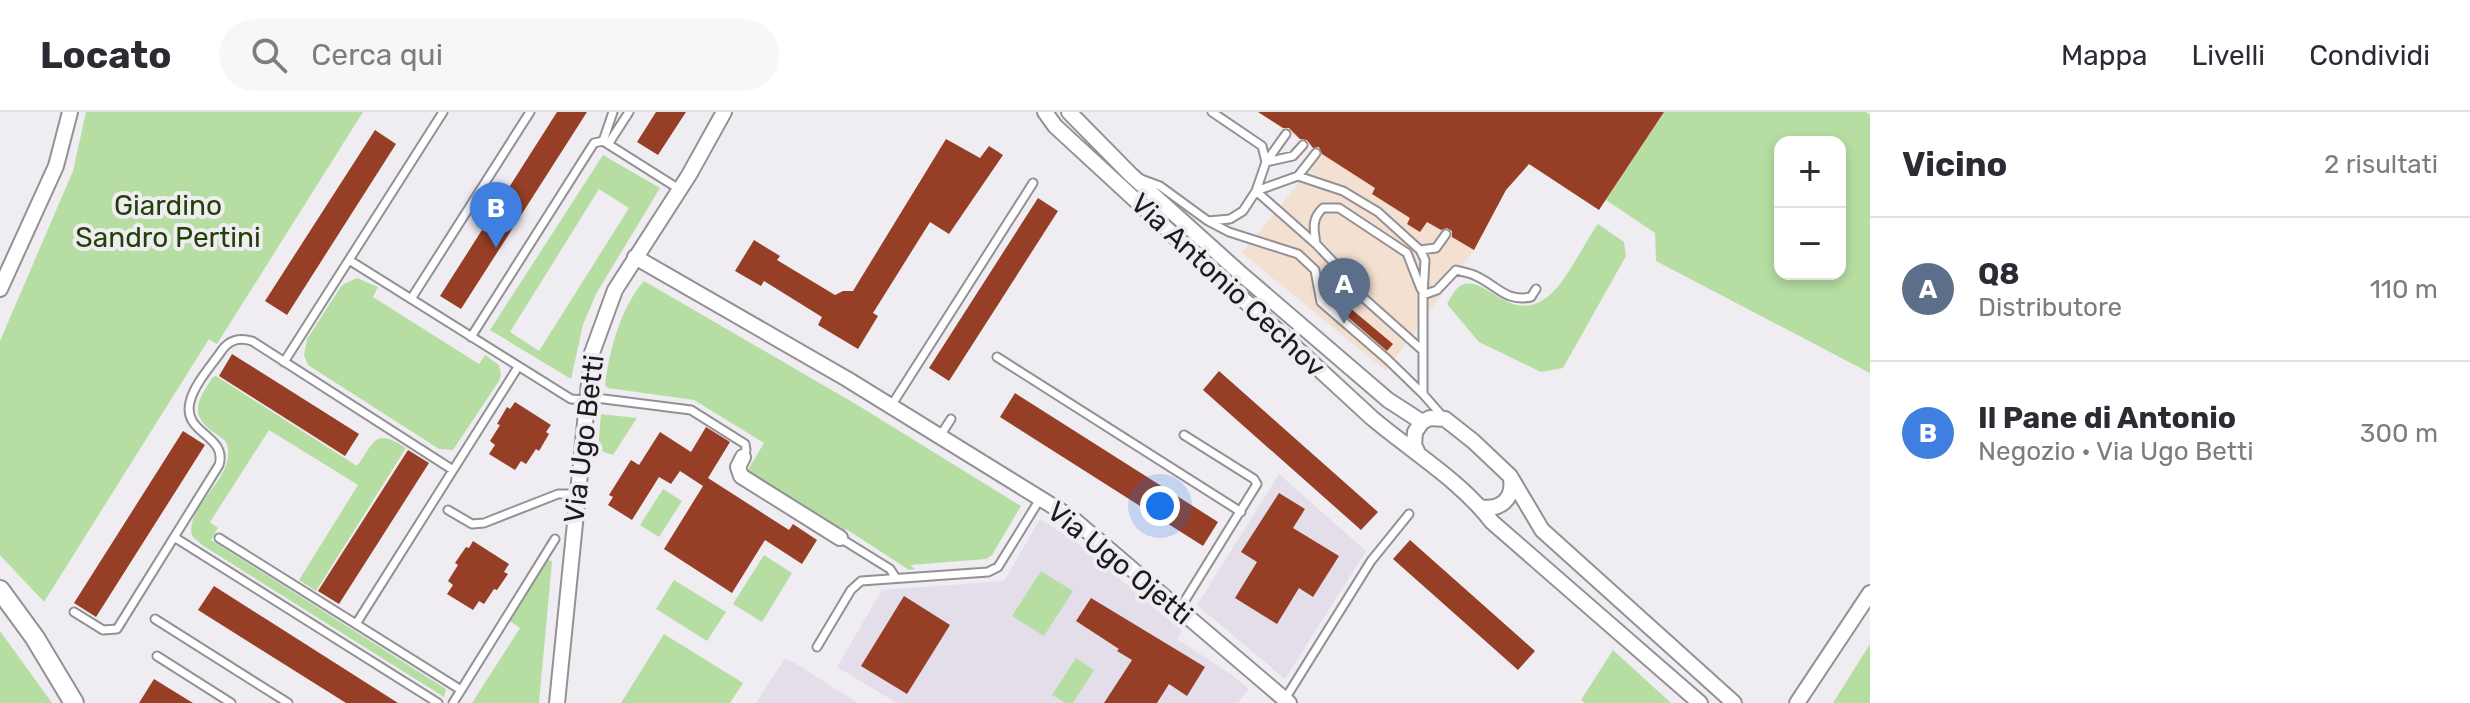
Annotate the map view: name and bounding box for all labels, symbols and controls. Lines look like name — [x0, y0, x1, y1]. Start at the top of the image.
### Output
search box — [219, 19, 779, 91]
text: Locato — [40, 32, 171, 78]
icon: search — [247, 33, 291, 77]
text: Cerca qui — [311, 37, 443, 73]
text: Mappa — [2061, 39, 2148, 72]
text: Livelli — [2192, 39, 2265, 72]
text: Condividi — [2309, 39, 2430, 72]
map controls — [1774, 136, 1846, 280]
button: + — [1774, 136, 1846, 208]
text: Vicino — [1902, 144, 2007, 185]
text: 2 risultati — [2324, 149, 2438, 180]
pin: B — [470, 182, 522, 248]
street label: Via Antonio Cechov — [1124, 186, 1332, 384]
park label: Giardino Sandro Pertini — [75, 189, 261, 254]
button: − — [1774, 208, 1846, 280]
text: Q8 — [1978, 256, 2020, 292]
pin: A — [1318, 258, 1370, 324]
text: A — [1919, 274, 1937, 305]
text: 110 m — [2370, 274, 2438, 305]
text: Distributore — [1978, 292, 2122, 323]
street label: Via Ugo Betti — [557, 353, 611, 525]
text: Il Pane di Antonio — [1978, 400, 2236, 436]
text: B — [1919, 418, 1937, 449]
text: 300 m — [2360, 418, 2438, 449]
text: Negozio · Via Ugo Betti — [1978, 436, 2253, 467]
your location — [1140, 486, 1180, 526]
street label: Via Ugo Ojetti — [1041, 494, 1199, 632]

